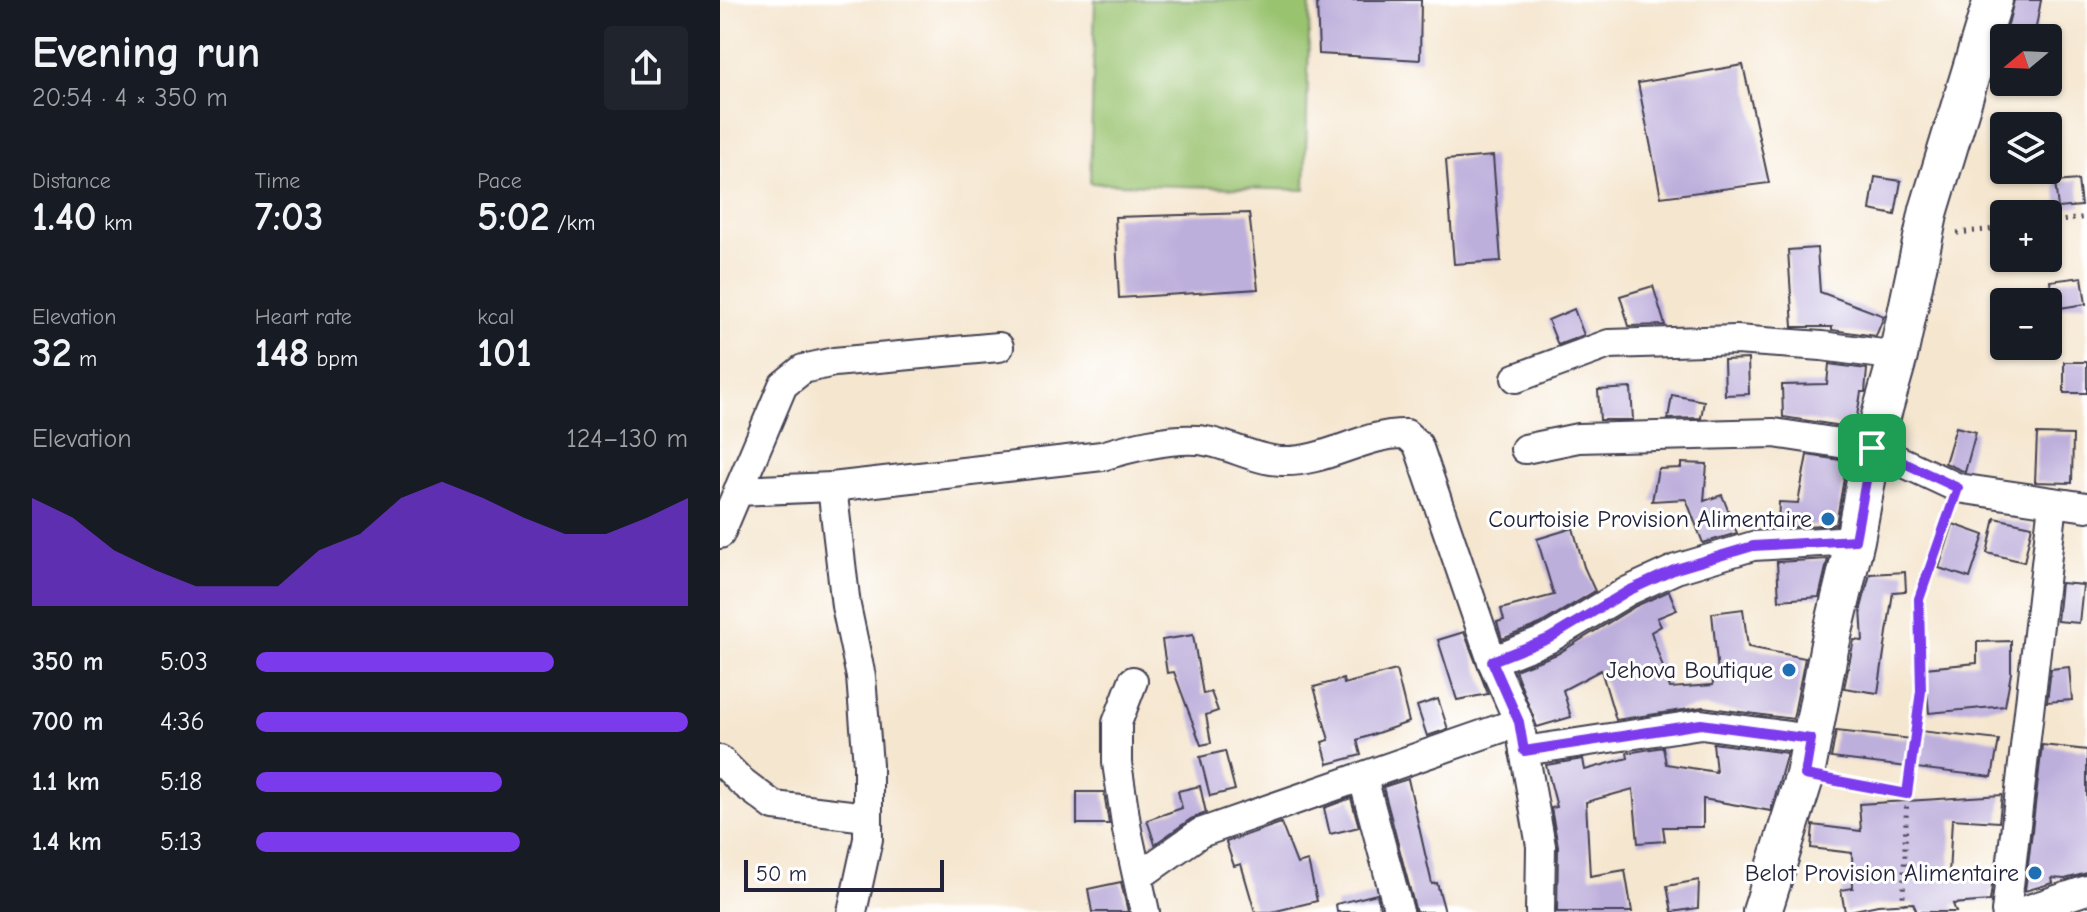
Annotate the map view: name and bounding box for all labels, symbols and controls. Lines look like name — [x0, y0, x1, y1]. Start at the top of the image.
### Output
north arrow — [1990, 24, 2062, 96]
map controls — [1990, 24, 2062, 360]
button: share — [604, 26, 688, 110]
text: Evening run — [32, 27, 260, 78]
text: 20:54 · 4 × 350 m — [32, 83, 228, 113]
button: layers — [1990, 112, 2062, 184]
text: Distance — [32, 168, 111, 194]
text: Time — [255, 168, 300, 194]
text: Pace — [477, 168, 522, 194]
text: 1.40 — [32, 194, 97, 240]
text: 7:03 — [255, 194, 324, 240]
text: 5:02 — [477, 194, 550, 240]
button: + — [1990, 200, 2062, 272]
text: km — [97, 210, 133, 236]
text: /km — [550, 210, 595, 236]
button: − — [1990, 288, 2062, 360]
text: Elevation — [32, 304, 116, 330]
text: Heart rate — [255, 304, 352, 330]
text: kcal — [477, 304, 514, 330]
text: 32 — [32, 330, 72, 376]
text: 148 — [255, 330, 309, 376]
text: 101 — [477, 330, 532, 376]
text: m — [72, 346, 97, 372]
text: bpm — [309, 346, 358, 372]
pin — [1838, 414, 1906, 482]
text: Elevation — [32, 424, 132, 454]
text: 124–130 m — [567, 424, 688, 454]
icon: arrive — [1850, 426, 1894, 470]
place label: Courtoisie Provision Alimentaire — [1488, 505, 1812, 533]
marker: Courtoisie Provision Alimentaire — [1819, 510, 1837, 528]
text: 350 m — [32, 647, 103, 677]
text: 5:03 — [160, 647, 208, 677]
place label: Jehova Boutique — [1606, 656, 1773, 684]
marker: Jehova Boutique — [1780, 661, 1798, 679]
text: 700 m — [32, 707, 103, 737]
text: 4:36 — [160, 707, 205, 737]
text: 1.1 km — [32, 767, 100, 797]
text: 5:18 — [160, 767, 202, 797]
text: 1.4 km — [32, 827, 102, 857]
text: 5:13 — [160, 827, 202, 857]
scale bar — [744, 856, 944, 892]
place label: Belot Provision Alimentaire — [1745, 859, 2019, 887]
text: 50 m — [756, 861, 807, 887]
marker: Belot Provision Alimentaire — [2026, 864, 2044, 882]

